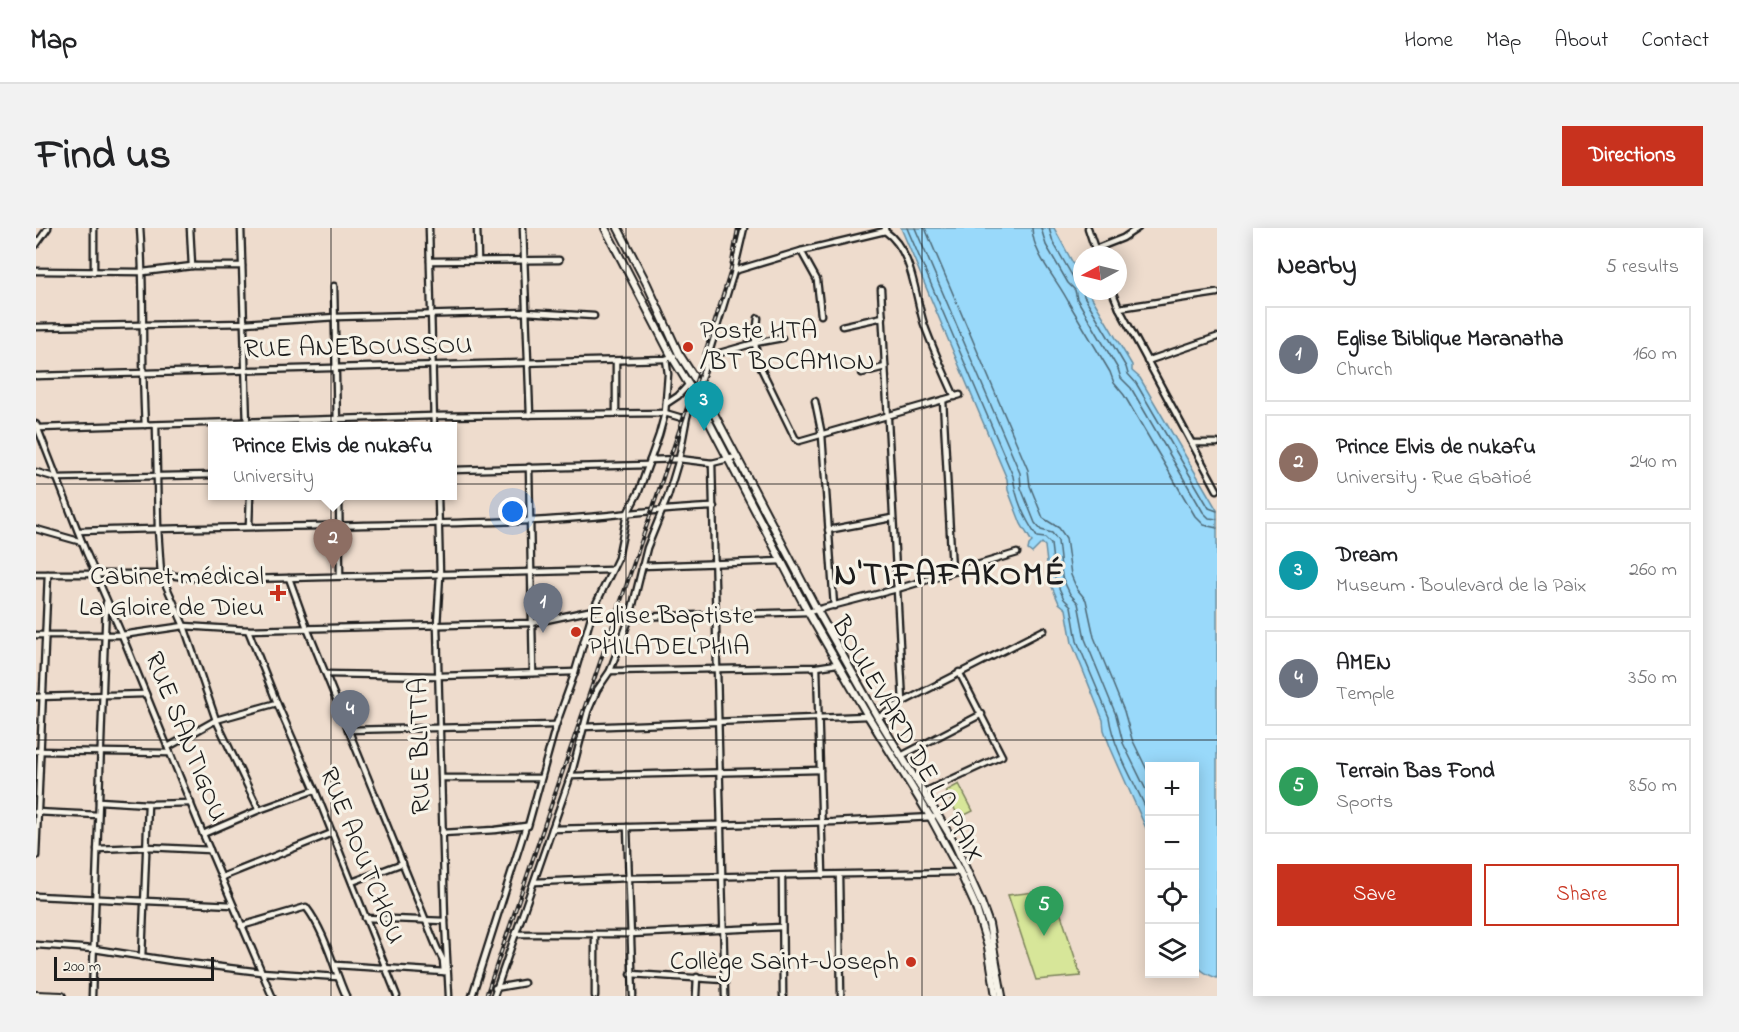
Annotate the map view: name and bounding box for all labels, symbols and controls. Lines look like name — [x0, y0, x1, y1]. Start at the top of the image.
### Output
text: Map — [30, 21, 77, 62]
text: Home — [1404, 26, 1453, 56]
text: Map — [1486, 26, 1521, 56]
text: About — [1554, 26, 1608, 56]
text: Contact — [1641, 26, 1709, 56]
text: Find us — [36, 126, 171, 187]
button: Directions — [1562, 126, 1703, 186]
north arrow — [1073, 246, 1127, 300]
text: Nearby — [1277, 248, 1356, 286]
text: 5 results — [1606, 253, 1679, 282]
place label: Poste HTA /BT BOCAMION — [700, 312, 875, 382]
text: Eglise Biblique Maranatha — [1336, 324, 1563, 356]
street label: RUE ANEBOUSSOU — [243, 327, 473, 369]
marker: Poste HTA /BT BOCAMION — [681, 340, 695, 354]
text: 1 — [1295, 340, 1302, 369]
text: 160 m — [1633, 340, 1677, 369]
text: Church — [1336, 356, 1392, 385]
pin: 3 — [684, 382, 724, 431]
popup — [208, 422, 457, 500]
text: Prince Elvis de nukafu — [233, 431, 432, 463]
text: Prince Elvis de nukafu — [1336, 432, 1536, 464]
text: 2 — [1294, 448, 1303, 477]
text: 240 m — [1630, 448, 1677, 477]
text: University — [233, 463, 314, 492]
text: University · Rue Gbatioé — [1336, 464, 1531, 493]
your location — [498, 497, 527, 526]
pin: 2 — [314, 520, 352, 569]
text: Dream — [1336, 540, 1398, 572]
district label: N'TIFAFAKOMÉ — [834, 552, 1066, 600]
text: 3 — [1294, 556, 1303, 585]
text: 260 m — [1629, 556, 1677, 585]
place label: Cabinet médical La Gloire de Dieu — [79, 558, 264, 628]
text: Museum · Boulevard de la Paix — [1336, 572, 1586, 601]
marker: Cabinet médical La Gloire de Dieu — [269, 584, 287, 602]
pin: 1 — [524, 584, 562, 633]
place label: Eglise Baptiste PHILADELPHIA — [588, 597, 755, 667]
street label: BOULEVARD DE LA PAIX — [820, 609, 994, 871]
marker: Eglise Baptiste PHILADELPHIA — [569, 625, 583, 639]
street label: RUE SANTIGOU — [133, 646, 237, 828]
text: AMEN — [1336, 648, 1391, 680]
text: 4 — [1294, 664, 1303, 693]
text: 350 m — [1628, 664, 1677, 693]
street label: RUE BLITTA — [400, 677, 442, 815]
text: Temple — [1336, 680, 1395, 709]
pin: 4 — [330, 690, 370, 740]
text: Terrain Bas Fond — [1336, 756, 1495, 788]
street label: RUE AOUTCHOU — [308, 762, 414, 950]
map controls — [1145, 762, 1199, 978]
button: + — [1145, 762, 1199, 816]
text: 5 — [1293, 772, 1304, 801]
text: 850 m — [1629, 772, 1677, 801]
text: Sports — [1336, 788, 1393, 817]
button: − — [1145, 816, 1199, 870]
button: Save — [1277, 864, 1472, 926]
button: Share — [1484, 864, 1679, 926]
button: locate — [1145, 870, 1199, 924]
pin: 5 — [1024, 886, 1064, 936]
button: layers — [1145, 924, 1199, 978]
place label: Collège Saint-Joseph — [670, 943, 899, 982]
scale bar — [54, 954, 214, 982]
text: 200 m — [63, 955, 101, 979]
marker: Collège Saint-Joseph — [904, 955, 918, 969]

